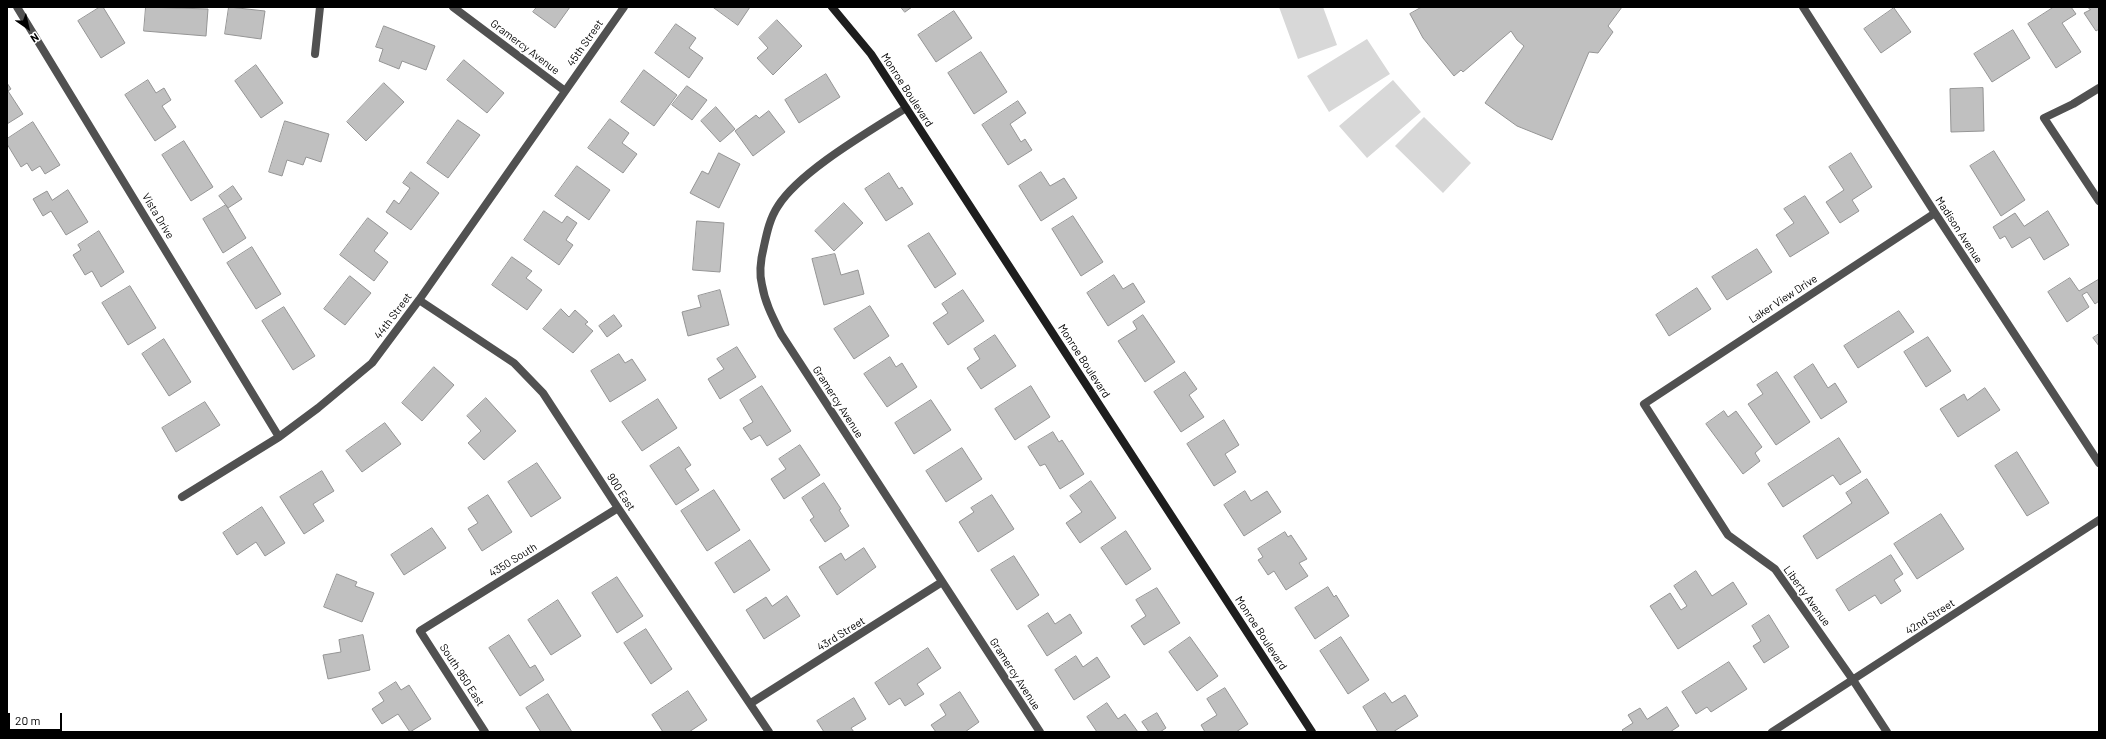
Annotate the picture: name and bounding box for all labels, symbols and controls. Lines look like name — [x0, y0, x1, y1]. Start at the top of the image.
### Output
north arrow — [8, 8, 48, 48]
street label: Gramercy Avenue — [488, 17, 562, 77]
street label: 45th Street — [564, 17, 606, 69]
text: N — [28, 31, 42, 46]
street label: Monroe Boulevard — [878, 51, 936, 129]
street label: Vista Drive — [139, 191, 177, 241]
street label: Madison Avenue — [1933, 194, 1985, 266]
street label: Laker View Drive — [1746, 272, 1820, 326]
street label: 44th Street — [371, 290, 415, 342]
street label: Monroe Boulevard — [1055, 322, 1113, 400]
street label: Gramercy Avenue — [810, 364, 866, 440]
street label: 900 East — [604, 471, 638, 513]
street label: 4350 South — [487, 540, 539, 580]
street label: Liberty Avenue — [1781, 563, 1833, 629]
street label: Monroe Boulevard — [1232, 594, 1290, 672]
street label: 42nd Street — [1903, 596, 1957, 638]
street label: 43rd Street — [815, 614, 867, 654]
street label: Gramercy Avenue — [987, 636, 1043, 712]
street label: South 950 East — [437, 641, 487, 709]
scale bar — [10, 705, 64, 731]
text: 20 m — [15, 713, 41, 727]

